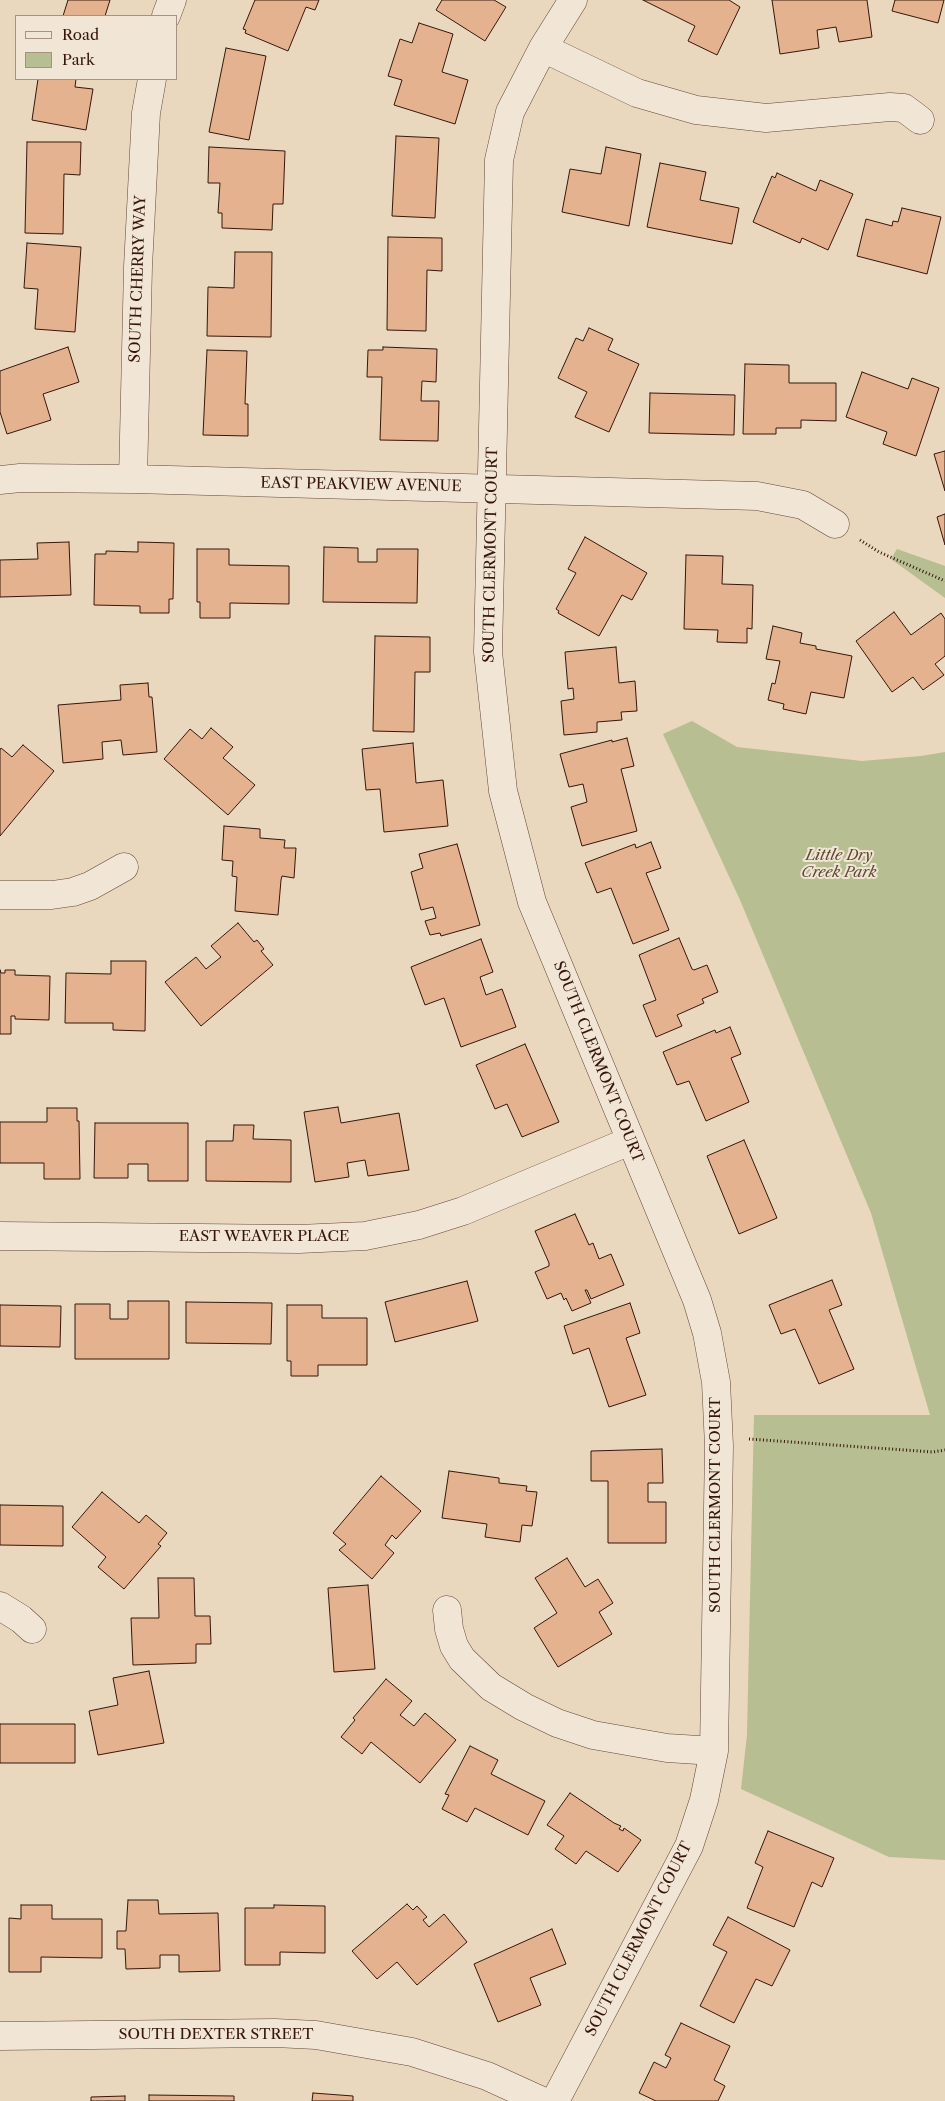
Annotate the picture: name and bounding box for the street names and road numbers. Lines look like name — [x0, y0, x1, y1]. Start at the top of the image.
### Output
street label: SOUTH CHERRY WAY — [126, 195, 150, 363]
street label: SOUTH CLERMONT COURT — [480, 447, 502, 663]
street label: EAST PEAKVIEW AVENUE — [260, 474, 462, 496]
street label: SOUTH CLERMONT COURT — [549, 958, 647, 1166]
street label: EAST WEAVER PLACE — [179, 1228, 349, 1246]
street label: SOUTH CLERMONT COURT — [707, 1397, 725, 1613]
street label: SOUTH CLERMONT COURT — [582, 1839, 696, 2039]
street label: SOUTH DEXTER STREET — [119, 2026, 313, 2044]

